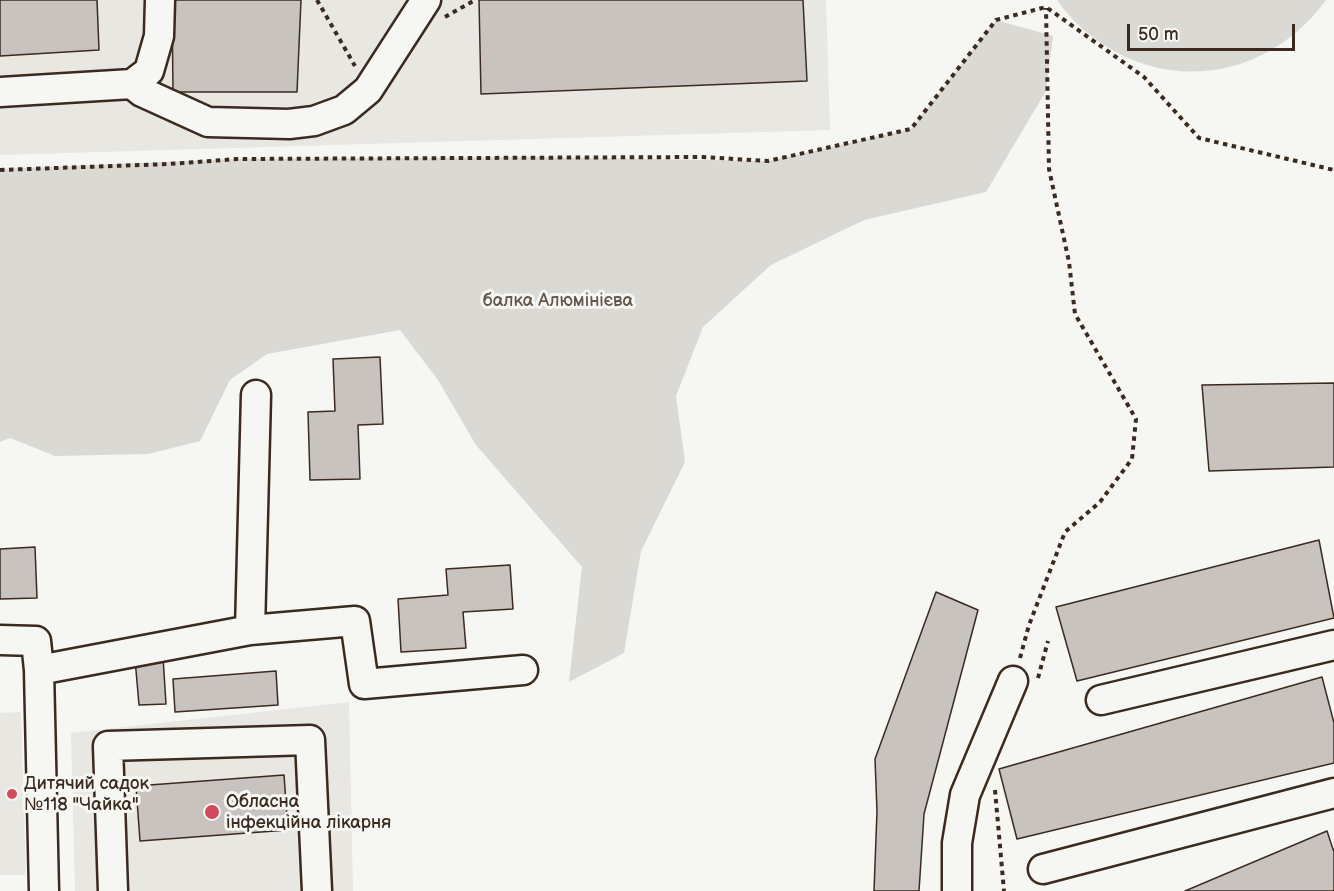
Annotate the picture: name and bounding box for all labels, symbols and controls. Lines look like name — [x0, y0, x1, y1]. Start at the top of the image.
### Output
scale bar — [1130, 12, 1298, 50]
text: 50 m — [1138, 24, 1179, 45]
park label: балка Алюмінієва — [483, 290, 633, 312]
place label: Дитячий садок №118 "Чайка" — [24, 773, 149, 816]
marker: Дитячий садок №118 "Чайка" — [5, 787, 19, 801]
place label: Обласна інфекційна лікарня — [226, 791, 391, 834]
marker: Обласна інфекційна лікарня — [203, 803, 221, 821]

